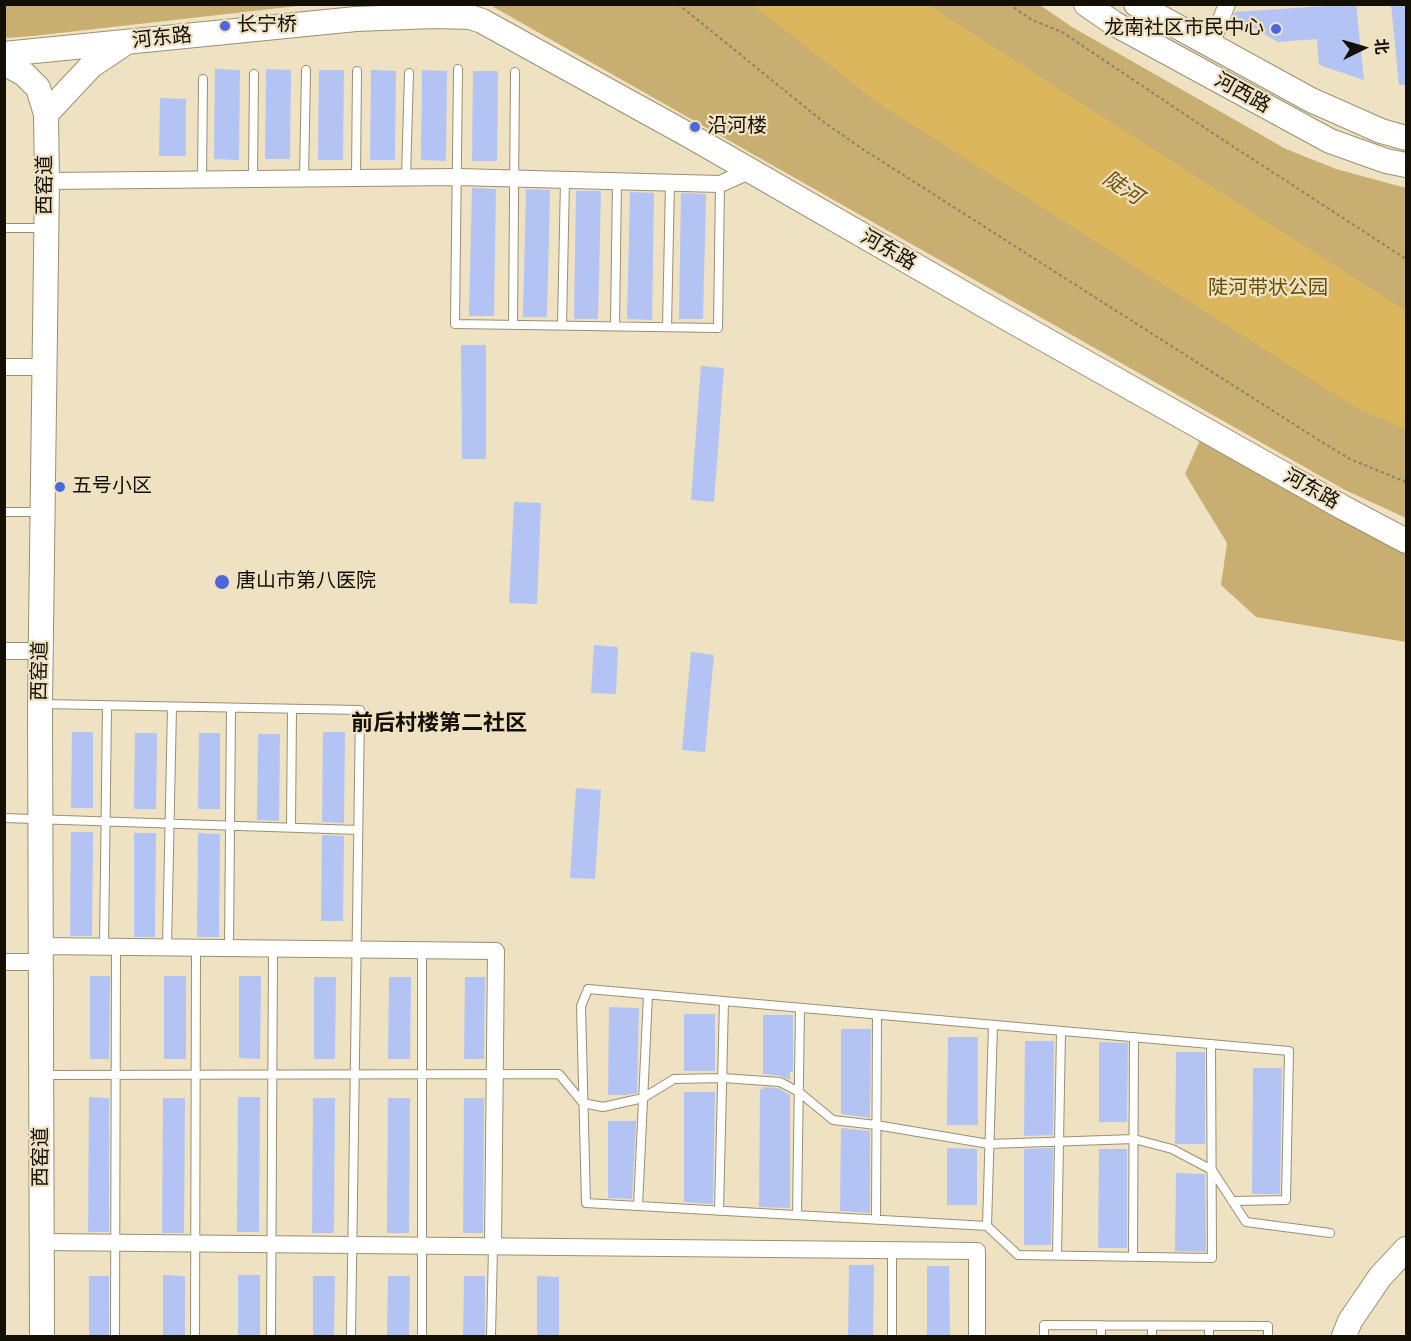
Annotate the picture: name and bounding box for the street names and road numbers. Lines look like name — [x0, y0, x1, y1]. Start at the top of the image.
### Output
street label: 河东路 — [131, 24, 193, 54]
street label: 河西路 — [1210, 69, 1274, 119]
street label: 西窑道 — [34, 155, 58, 215]
street label: 河东路 — [856, 226, 920, 276]
street label: 河东路 — [1279, 465, 1343, 515]
street label: 西窑道 — [28, 641, 54, 701]
street label: 西窑道 — [30, 1127, 54, 1187]

